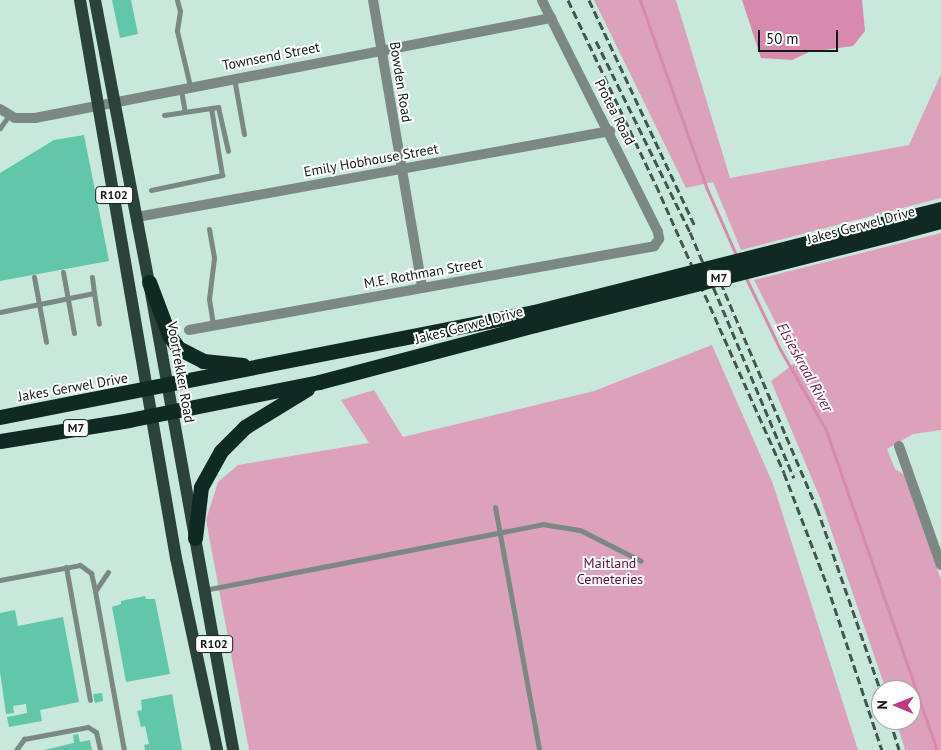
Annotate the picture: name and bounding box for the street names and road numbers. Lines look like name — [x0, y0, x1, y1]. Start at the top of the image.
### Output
street label: Townsend Street — [221, 38, 321, 74]
street label: Bowden Road — [386, 40, 416, 124]
street label: Protea Road — [591, 76, 639, 148]
street label: Emily Hobhouse Street — [302, 140, 440, 180]
road number: R102 — [94, 186, 134, 204]
street label: Jakes Gerwel Drive — [805, 202, 917, 248]
street label: M.E. Rothman Street — [362, 254, 484, 292]
road number: M7 — [705, 268, 733, 288]
street label: Jakes Gerwel Drive — [413, 302, 525, 348]
street label: Voortrekker Road — [164, 320, 198, 424]
street label: Jakes Gerwel Drive — [17, 369, 129, 405]
road number: M7 — [62, 418, 90, 438]
road number: R102 — [194, 634, 234, 654]

